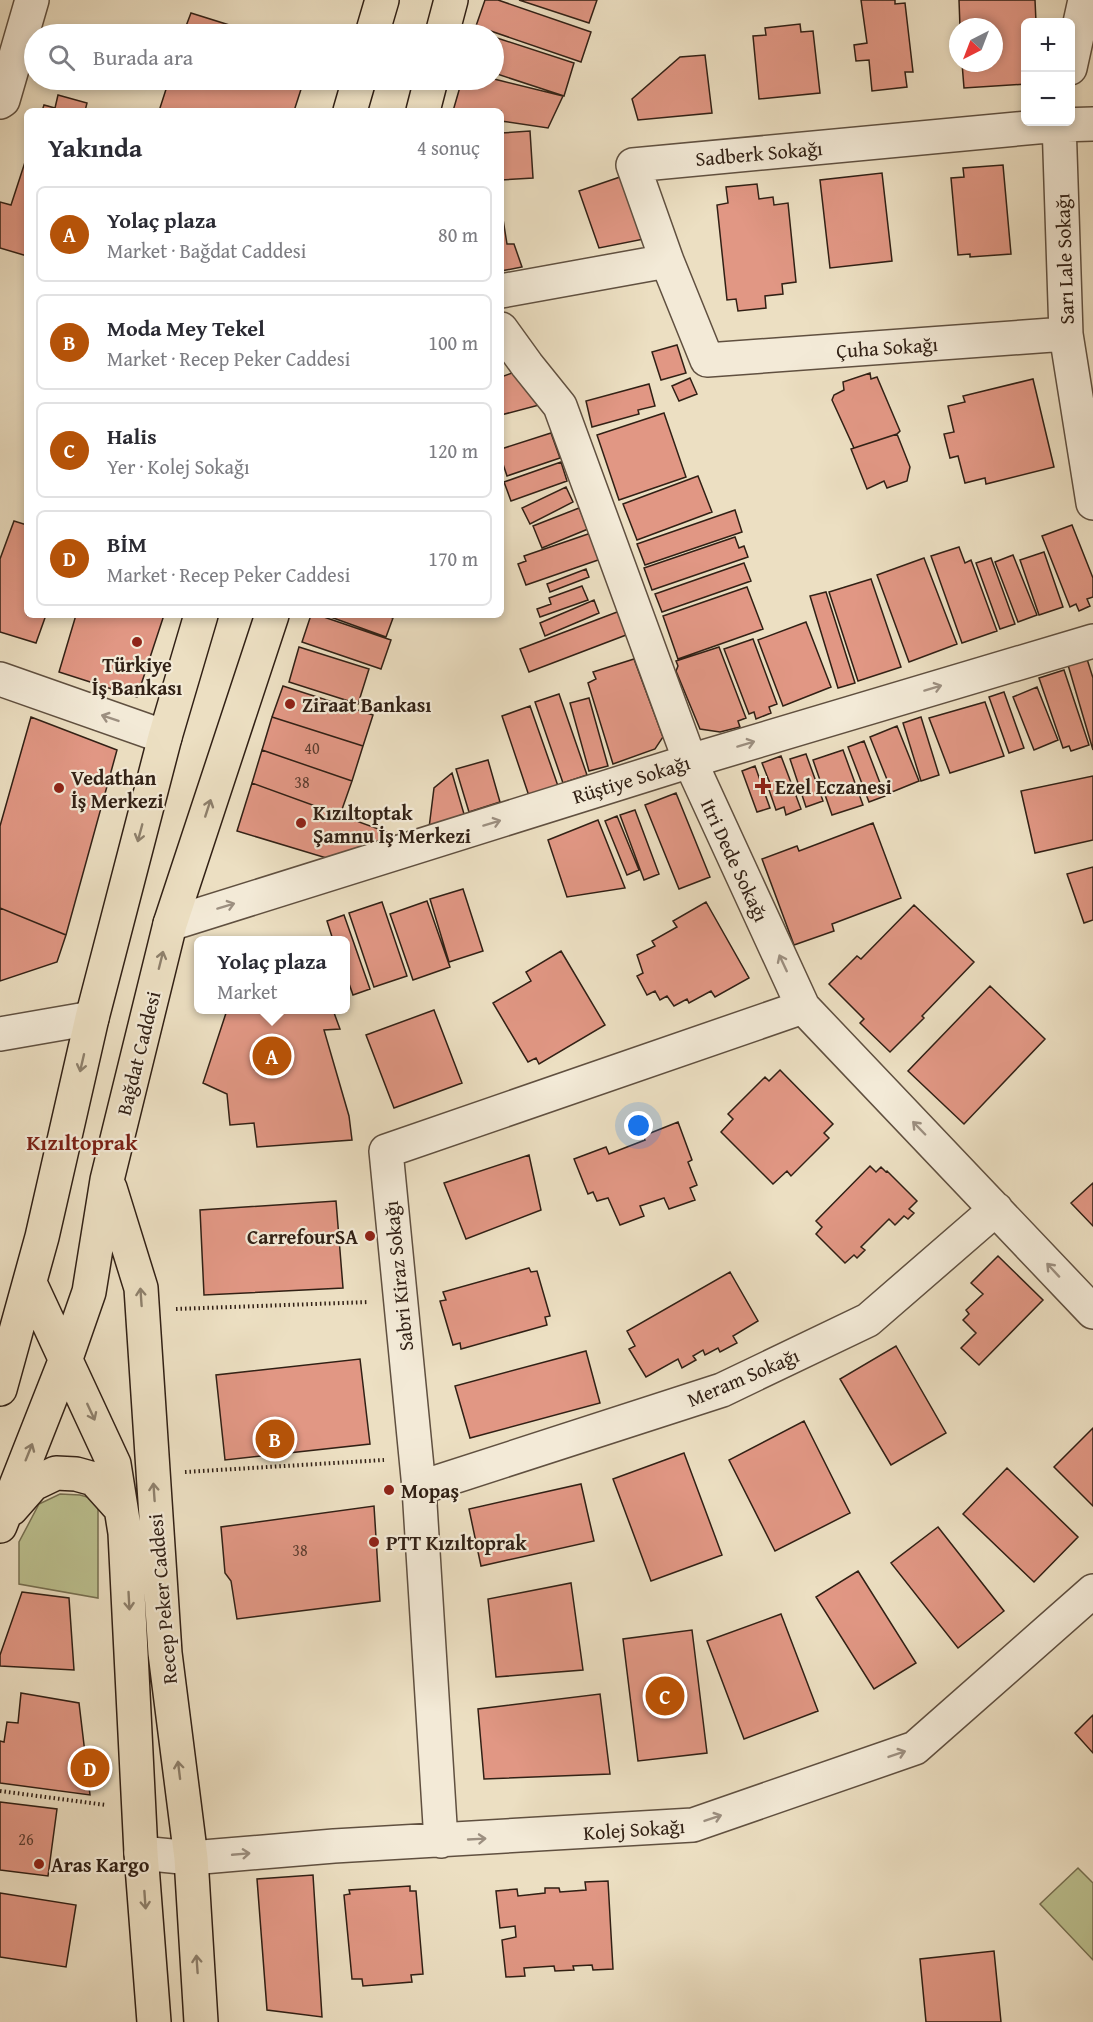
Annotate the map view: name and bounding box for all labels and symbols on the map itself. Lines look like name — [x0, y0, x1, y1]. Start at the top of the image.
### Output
north arrow — [949, 18, 1003, 72]
street label: Sadberk Sokağı — [694, 133, 824, 173]
street label: Sarı Lale Sokağı — [1047, 193, 1081, 325]
street label: Çuha Sokağı — [835, 329, 939, 365]
marker: Türkiye İş Bankası — [130, 635, 144, 649]
place label: Türkiye İş Bankası — [92, 650, 182, 702]
one-way arrow — [923, 682, 942, 693]
place label: Ziraat Bankası — [302, 690, 432, 719]
marker: Ziraat Bankası — [283, 697, 297, 711]
one-way arrow — [101, 711, 120, 722]
house number: 40 — [304, 736, 320, 760]
one-way arrow — [736, 738, 755, 749]
street label: Rüştiye Sokağı — [569, 747, 694, 811]
place label: Vedathan İş Merkezi — [71, 763, 163, 815]
house number: 38 — [294, 770, 310, 794]
place label: Ezel Eczanesi — [775, 772, 892, 801]
marker: Ezel Eczanesi — [756, 779, 770, 793]
marker: Vedathan İş Merkezi — [52, 781, 66, 795]
street label: Itri Dede Sokağı — [694, 794, 776, 927]
place label: Kızıltoptak Şamnu İş Merkezi — [313, 798, 471, 850]
one-way arrow — [204, 799, 215, 818]
marker: Kızıltoptak Şamnu İş Merkezi — [294, 816, 308, 830]
one-way arrow — [482, 817, 501, 828]
one-way arrow — [134, 823, 145, 842]
one-way arrow — [216, 900, 235, 911]
one-way arrow — [155, 951, 167, 970]
one-way arrow — [776, 955, 788, 973]
street label: Bağdat Caddesi — [109, 988, 168, 1118]
pin: A — [252, 1034, 292, 1078]
one-way arrow — [75, 1053, 87, 1072]
your location — [624, 1111, 653, 1140]
one-way arrow — [911, 1121, 926, 1136]
district label: Kızıltoprak — [26, 1126, 138, 1158]
street label: Sabri Kiraz Sokağı — [376, 1199, 420, 1353]
place label: CarrefourSA — [247, 1222, 358, 1251]
marker: CarrefourSA — [363, 1229, 377, 1243]
one-way arrow — [1046, 1262, 1060, 1277]
one-way arrow — [136, 1288, 147, 1308]
street label: Meram Sokağı — [682, 1340, 804, 1414]
one-way arrow — [85, 1402, 97, 1420]
pin: B — [256, 1416, 294, 1462]
one-way arrow — [24, 1443, 35, 1462]
place label: Mopaş — [401, 1476, 459, 1505]
one-way arrow — [148, 1482, 159, 1502]
marker: Mopaş — [382, 1483, 396, 1497]
street label: Recep Peker Caddesi — [140, 1512, 184, 1685]
place label: PTT Kızıltoprak — [386, 1528, 527, 1557]
marker: PTT Kızıltoprak — [367, 1535, 381, 1549]
house number: 38 — [292, 1538, 308, 1562]
one-way arrow — [124, 1590, 135, 1610]
pin: C — [646, 1674, 684, 1718]
pin: D — [70, 1746, 110, 1790]
one-way arrow — [887, 1747, 906, 1758]
one-way arrow — [174, 1760, 185, 1780]
street label: Kolej Sokağı — [582, 1811, 686, 1847]
one-way arrow — [703, 1812, 722, 1823]
house number: 26 — [18, 1827, 34, 1851]
one-way arrow — [467, 1833, 487, 1844]
one-way arrow — [230, 1848, 250, 1859]
place label: Aras Kargo — [51, 1850, 150, 1879]
marker: Aras Kargo — [32, 1857, 46, 1871]
one-way arrow — [139, 1890, 150, 1910]
one-way arrow — [192, 1954, 203, 1974]

